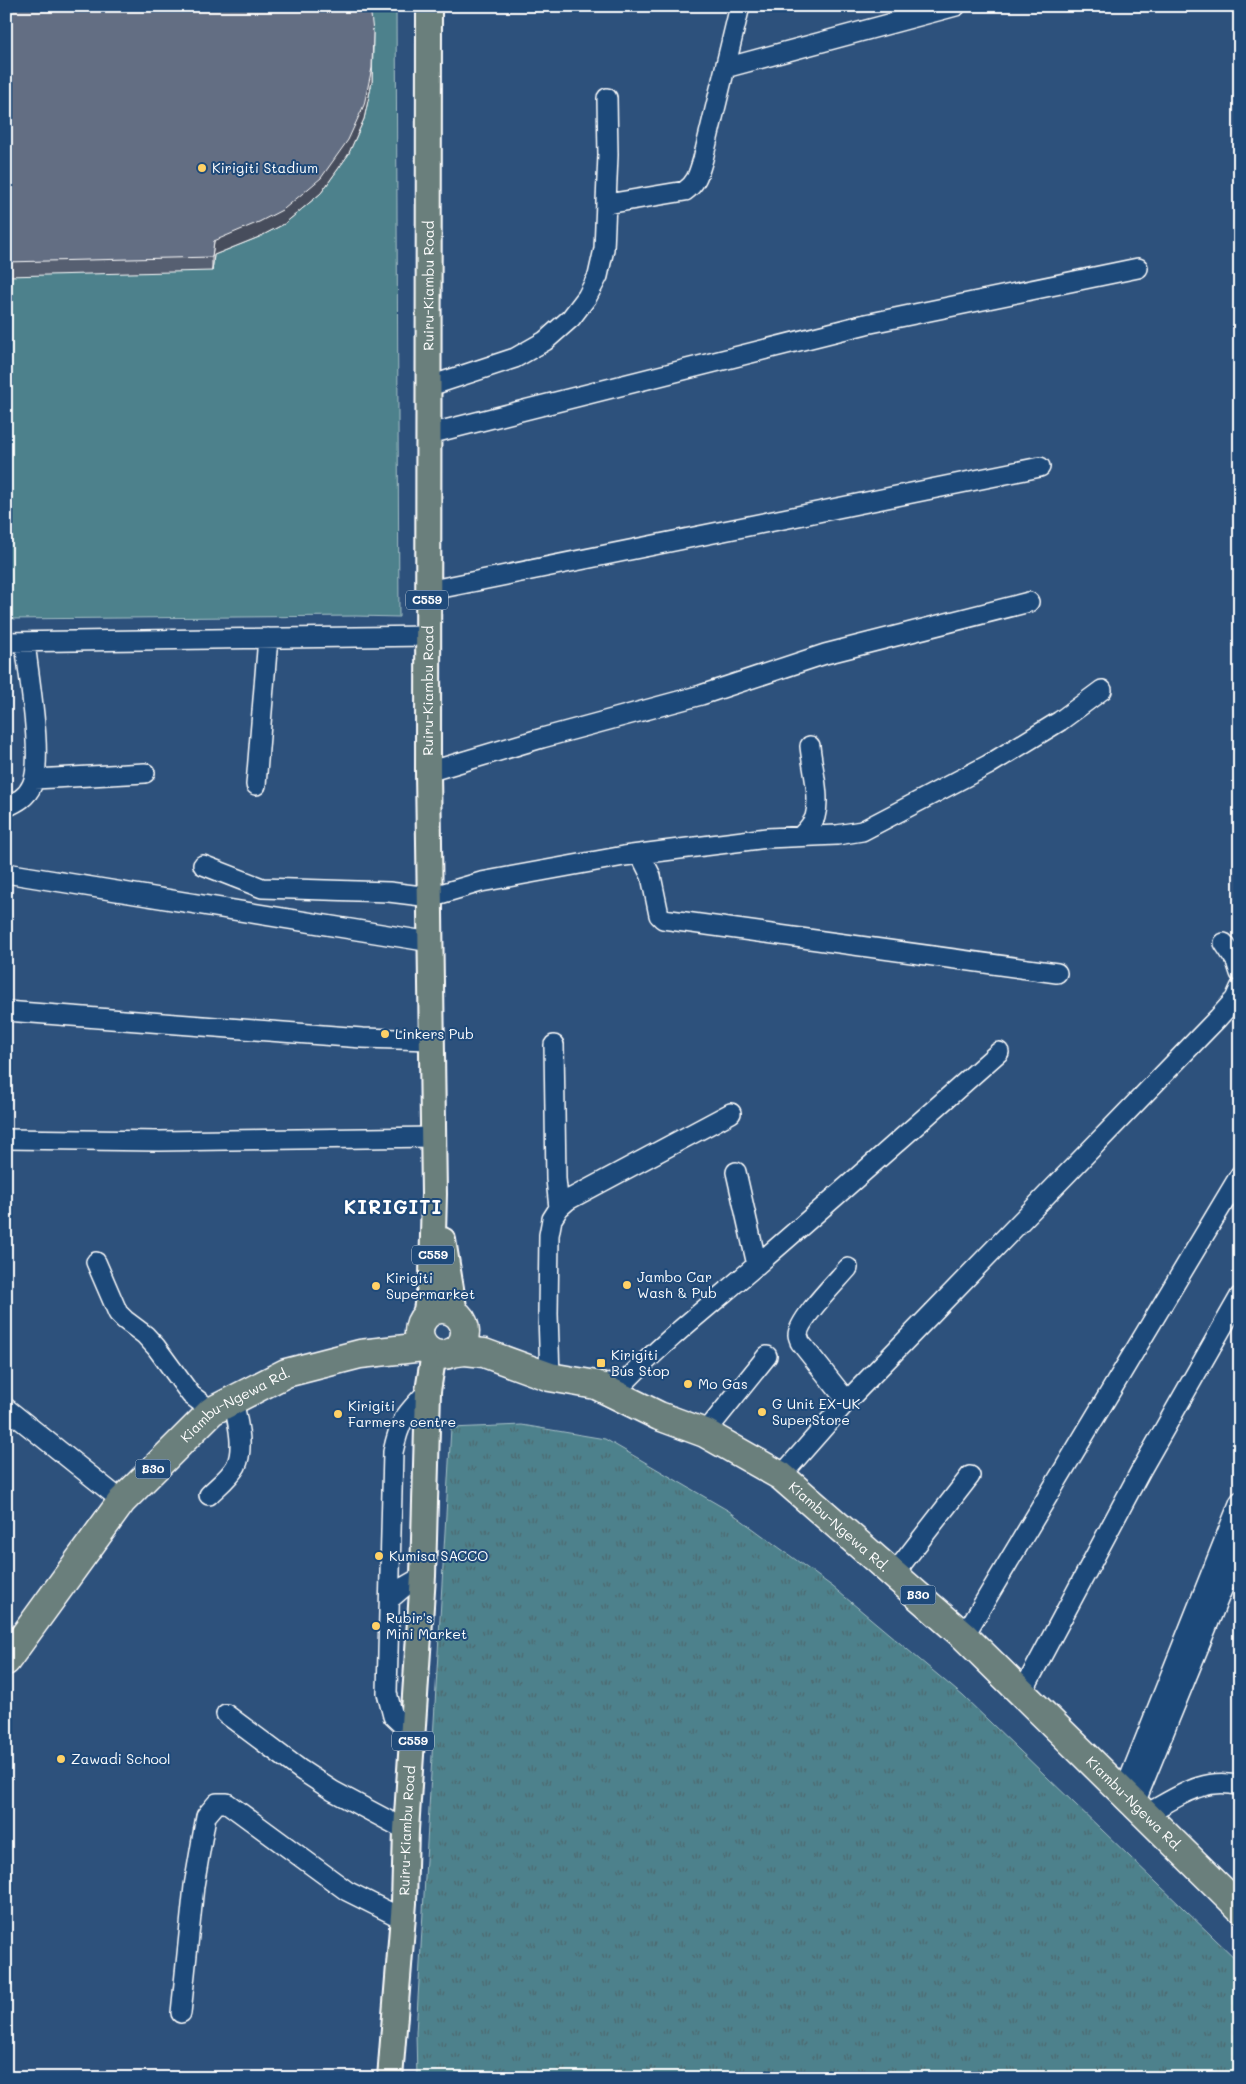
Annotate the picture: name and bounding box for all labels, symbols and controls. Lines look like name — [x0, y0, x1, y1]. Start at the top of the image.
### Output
place label: Kirigiti Stadium — [212, 158, 318, 177]
marker: Kirigiti Stadium — [196, 162, 208, 174]
street label: Ruiru-Kiambu Road — [419, 220, 438, 351]
road number: C559 — [406, 590, 448, 610]
street label: Ruiru-Kiambu Road — [418, 625, 437, 756]
place label: Linkers Pub — [395, 1024, 474, 1043]
marker: Linkers Pub — [379, 1028, 391, 1040]
district label: KIRIGITI — [344, 1194, 442, 1219]
road number: C559 — [412, 1246, 454, 1264]
place label: Jambo Car Wash & Pub — [637, 1267, 717, 1302]
place label: Kirigiti Supermarket — [386, 1268, 475, 1303]
marker: Jambo Car Wash & Pub — [621, 1279, 633, 1291]
marker: Kirigiti Supermarket — [370, 1280, 382, 1292]
place label: Kirigiti Bus Stop — [611, 1345, 670, 1380]
marker: Kirigiti Bus Stop — [595, 1357, 607, 1369]
street label: Kiambu-Ngewa Rd. — [176, 1362, 292, 1446]
place label: Mo Gas — [698, 1374, 748, 1393]
marker: Mo Gas — [682, 1378, 694, 1390]
place label: G Unit EX-UK SuperStore — [772, 1394, 860, 1429]
place label: Kirigiti Farmers centre — [348, 1396, 456, 1431]
marker: G Unit EX-UK SuperStore — [756, 1406, 768, 1418]
marker: Kirigiti Farmers centre — [332, 1408, 344, 1420]
road number: B30 — [136, 1460, 170, 1478]
street label: Kiambu-Ngewa Rd. — [785, 1477, 894, 1576]
place label: Kumisa SACCO — [389, 1546, 488, 1565]
marker: Kumisa SACCO — [373, 1550, 385, 1562]
road number: B30 — [900, 1586, 936, 1604]
place label: Rubir's Mini Market — [386, 1608, 467, 1643]
marker: Rubir's Mini Market — [370, 1620, 382, 1632]
road number: C559 — [392, 1732, 434, 1750]
place label: Zawadi School — [71, 1749, 171, 1768]
street label: Kiambu-Ngewa Rd. — [1082, 1752, 1187, 1855]
marker: Zawadi School — [55, 1753, 67, 1765]
street label: Ruiru-Kiambu Road — [394, 1765, 419, 1896]

